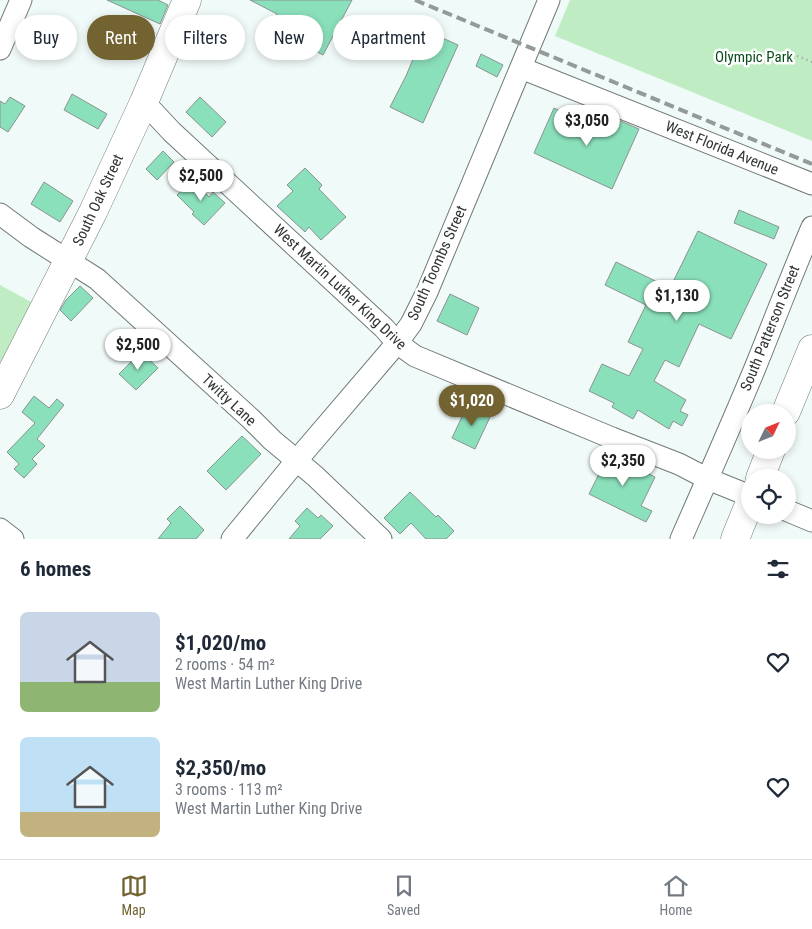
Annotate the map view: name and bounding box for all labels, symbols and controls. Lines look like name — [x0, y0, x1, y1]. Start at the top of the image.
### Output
chip: Buy — [15, 15, 77, 60]
chip: Rent — [87, 15, 155, 60]
chip: Filters — [165, 15, 245, 60]
chip: New — [255, 15, 323, 60]
chip: Apartment — [333, 15, 444, 60]
park label: Olympic Park — [715, 48, 793, 66]
pin: $3,050 — [546, 104, 628, 147]
text: $3,050 — [565, 111, 609, 130]
street label: West Florida Avenue — [663, 117, 781, 179]
street label: South Oak Street — [69, 151, 127, 249]
pin: $2,500 — [160, 160, 242, 202]
text: $2,500 — [179, 166, 223, 185]
street label: South Toombs Street — [404, 203, 470, 323]
street label: West Martin Luther King Drive — [270, 221, 410, 353]
street label: South Patterson Street — [737, 263, 803, 393]
pin: $1,130 — [636, 280, 718, 322]
text: $1,130 — [655, 286, 699, 305]
pin: $2,500 — [97, 328, 179, 371]
text: $2,500 — [116, 335, 160, 354]
street label: Twitty Lane — [198, 370, 260, 430]
pin: $1,020 — [431, 384, 513, 427]
text: $1,020 — [450, 391, 494, 410]
north arrow — [741, 404, 796, 459]
map controls — [741, 404, 796, 524]
pin: $2,350 — [582, 444, 664, 487]
text: $2,350 — [601, 451, 645, 470]
button: locate — [741, 469, 796, 524]
icon: filters — [764, 555, 792, 583]
text: 6 homes — [20, 557, 91, 581]
text: $1,020/mo — [175, 631, 266, 655]
icon: home — [60, 632, 120, 692]
icon: heart — [764, 648, 792, 676]
text: 2 rooms · 54 m² — [175, 655, 275, 674]
text: West Martin Luther King Drive — [175, 674, 362, 693]
text: $2,350/mo — [175, 756, 266, 780]
icon: home — [60, 757, 120, 817]
icon: heart — [764, 773, 792, 801]
text: 3 rooms · 113 m² — [175, 780, 283, 799]
text: West Martin Luther King Drive — [175, 799, 362, 818]
tab: Map — [120, 872, 148, 918]
tab: Saved — [387, 872, 420, 918]
tab: Home — [660, 872, 692, 918]

